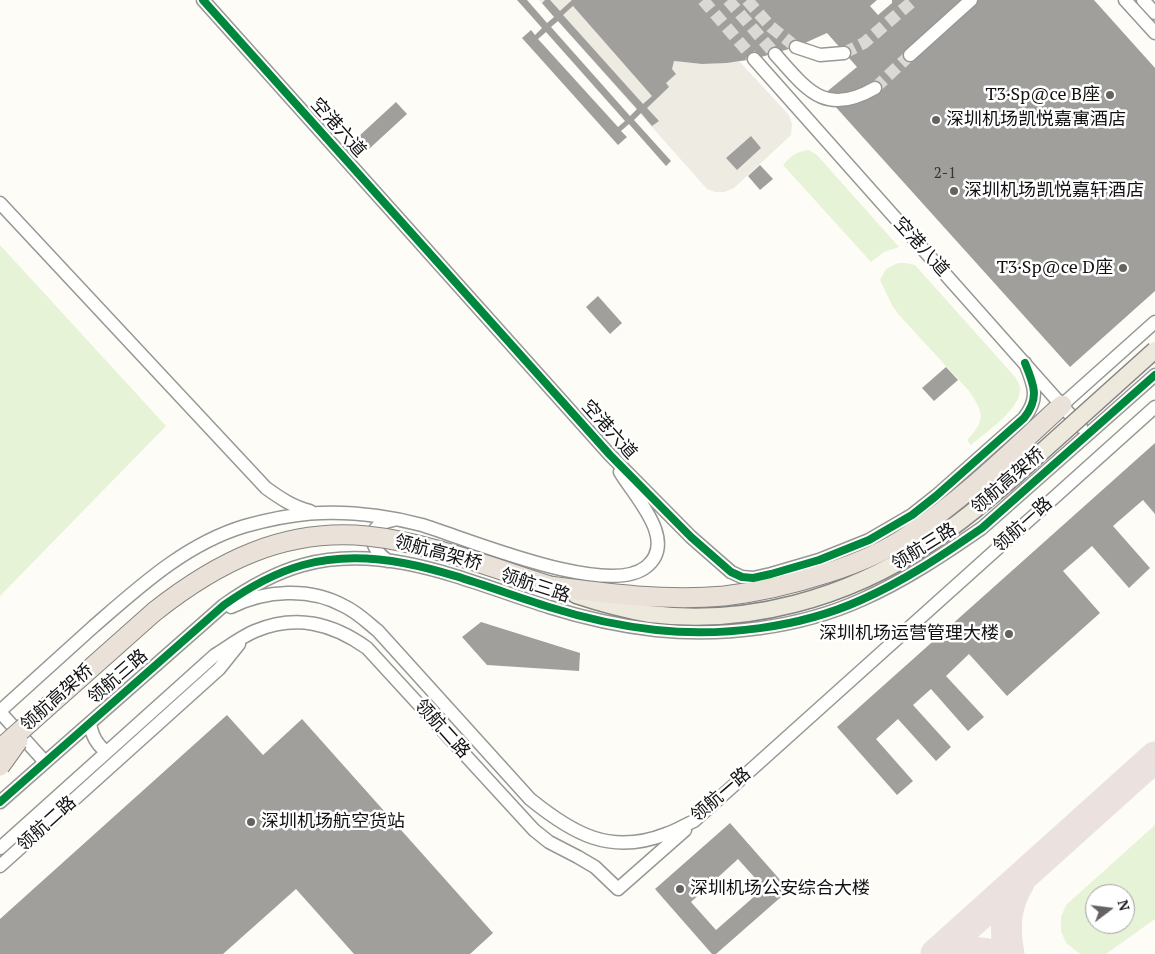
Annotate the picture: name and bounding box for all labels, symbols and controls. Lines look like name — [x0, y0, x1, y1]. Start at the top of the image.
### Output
place label: T3·Sp@ce B座 — [985, 84, 1100, 106]
marker: T3·Sp@ce B座 — [1104, 89, 1116, 101]
street label: 空港六道 — [306, 94, 370, 162]
place label: 深圳机场凯悦嘉寓酒店 — [946, 109, 1126, 131]
marker: 深圳机场凯悦嘉寓酒店 — [930, 114, 942, 126]
house number: 2-1 — [934, 165, 956, 183]
place label: 深圳机场凯悦嘉轩酒店 — [964, 180, 1144, 202]
marker: 深圳机场凯悦嘉轩酒店 — [948, 185, 960, 197]
street label: 空港八道 — [889, 213, 953, 281]
place label: T3·Sp@ce D座 — [997, 257, 1113, 279]
marker: T3·Sp@ce D座 — [1117, 262, 1129, 274]
street label: 空港六道 — [577, 396, 641, 464]
street label: 领航高架桥 — [967, 443, 1049, 519]
street label: 领航一路 — [989, 493, 1057, 557]
street label: 领航三路 — [888, 519, 960, 575]
street label: 领航高架桥 — [392, 531, 484, 575]
street label: 领航三路 — [497, 565, 573, 607]
place label: 深圳机场运营管理大楼 — [819, 623, 999, 645]
marker: 深圳机场运营管理大楼 — [1003, 628, 1015, 640]
street label: 领航三路 — [84, 645, 152, 709]
street label: 领航高架桥 — [16, 660, 98, 736]
street label: 领航二路 — [410, 695, 474, 763]
street label: 领航一路 — [687, 763, 755, 827]
street label: 领航二路 — [13, 792, 81, 856]
place label: 深圳机场航空货站 — [261, 811, 405, 833]
marker: 深圳机场航空货站 — [245, 816, 257, 828]
place label: 深圳机场公安综合大楼 — [690, 878, 870, 900]
marker: 深圳机场公安综合大楼 — [674, 883, 686, 895]
north arrow — [1085, 884, 1135, 934]
text: N — [1113, 898, 1135, 913]

